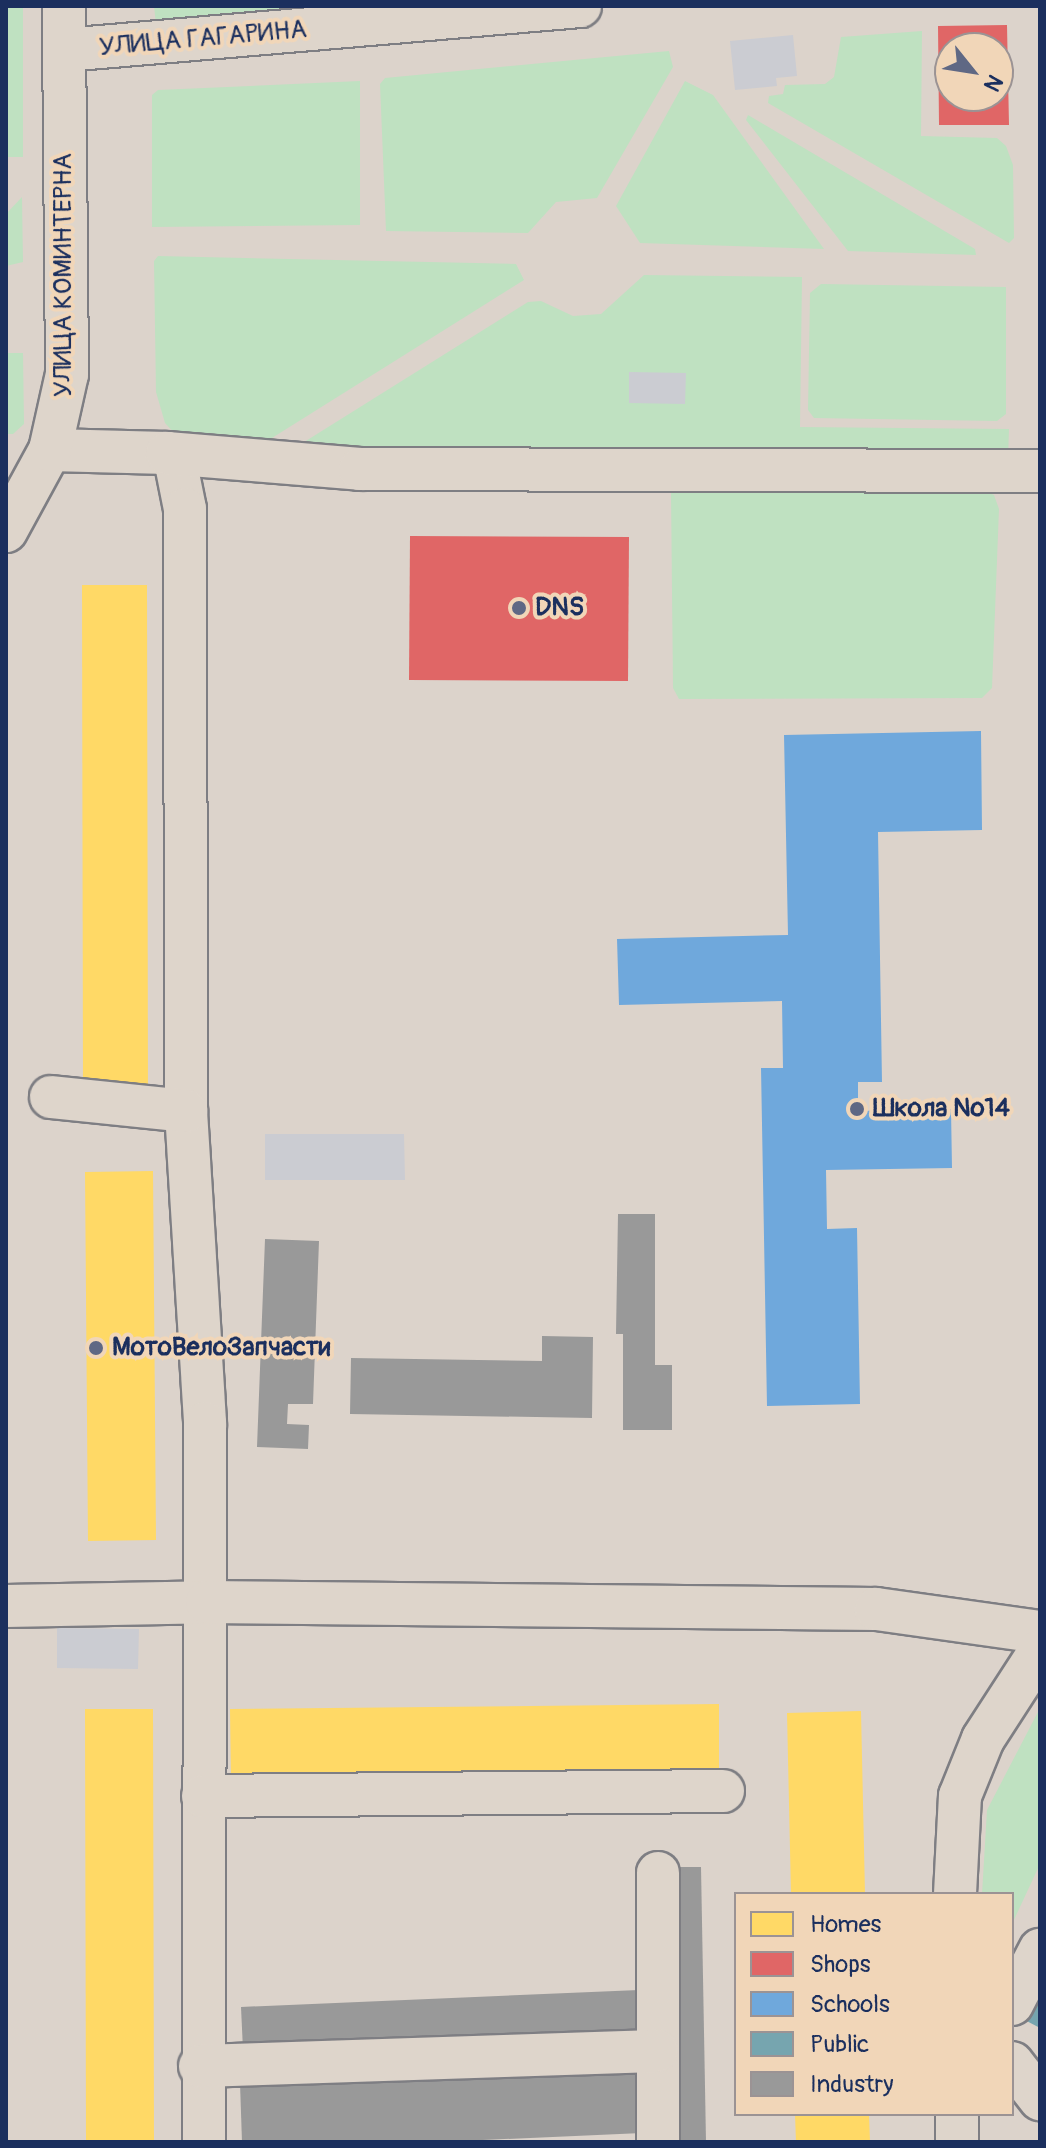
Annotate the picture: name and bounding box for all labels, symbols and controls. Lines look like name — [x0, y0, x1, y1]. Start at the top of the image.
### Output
street label: УЛИЦА ГАГАРИНА — [98, 14, 308, 64]
north arrow — [934, 32, 1014, 112]
text: N — [977, 70, 1009, 96]
street label: УЛИЦА КОМИНТЕРНА — [48, 153, 80, 397]
place label: DNS — [535, 592, 584, 624]
marker: DNS — [510, 599, 528, 617]
place label: Школа №14 — [873, 1093, 1010, 1125]
marker: Школа №14 — [848, 1100, 866, 1118]
place label: МотоВелоЗапчасти — [112, 1332, 330, 1364]
marker: МотоВелоЗапчасти — [87, 1339, 105, 1357]
legend — [734, 1892, 1014, 2116]
text: Homes — [810, 1910, 881, 1939]
text: Shops — [810, 1950, 870, 1979]
text: Schools — [810, 1990, 890, 2019]
text: Public — [810, 2030, 869, 2059]
text: Industry — [810, 2070, 893, 2099]

